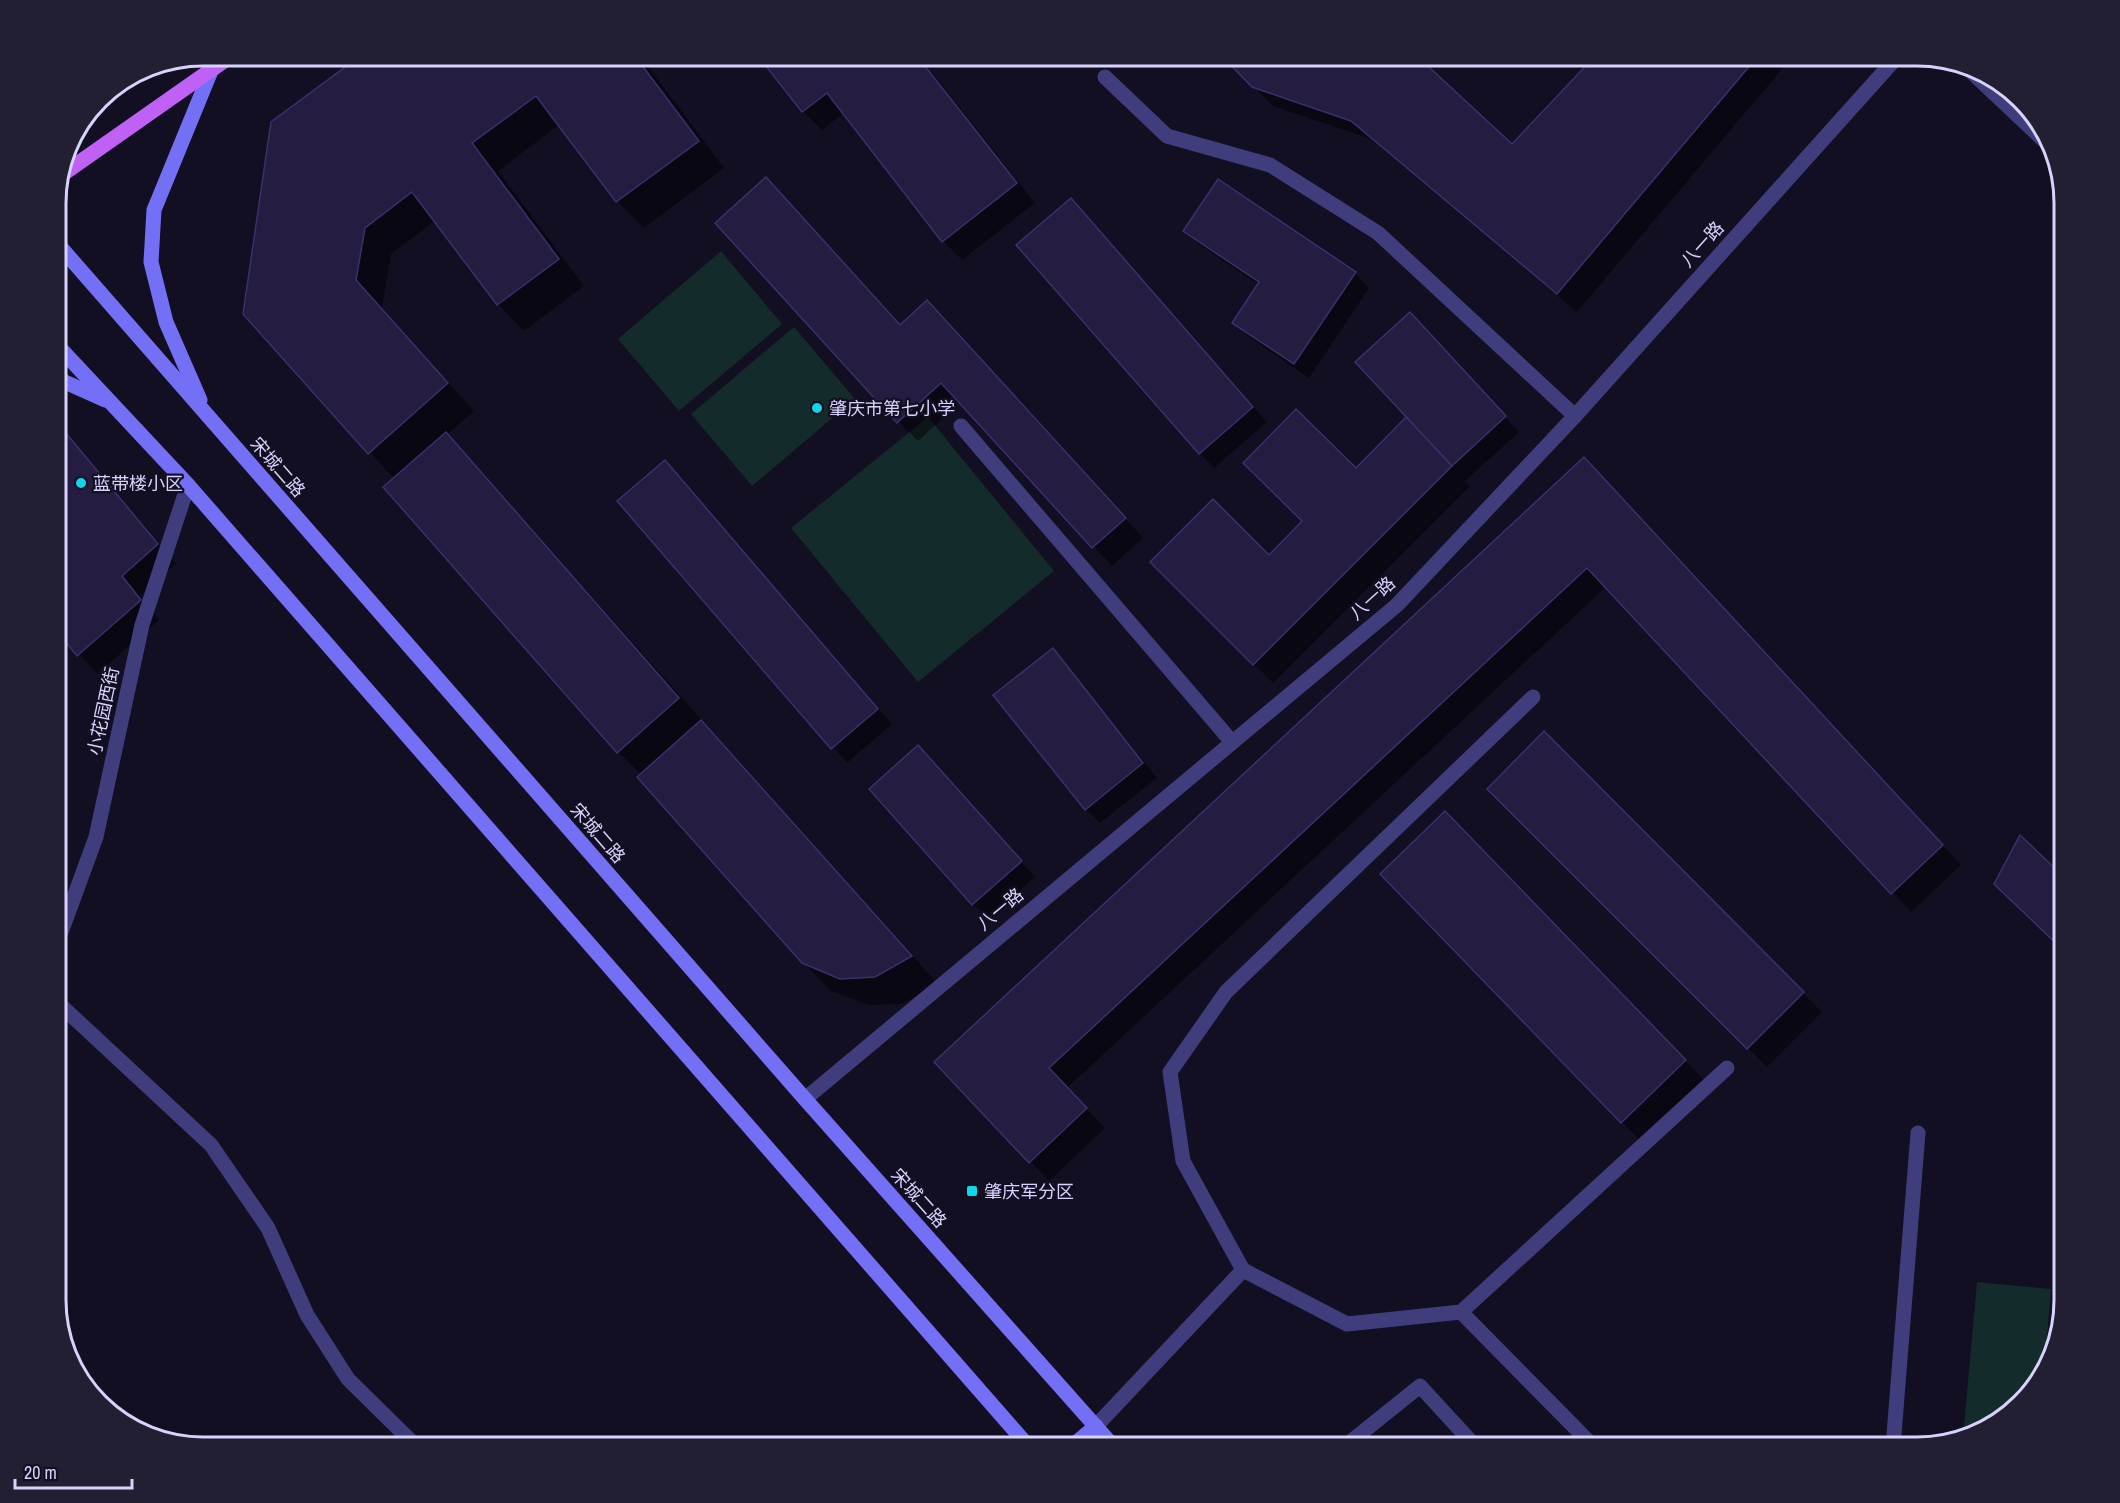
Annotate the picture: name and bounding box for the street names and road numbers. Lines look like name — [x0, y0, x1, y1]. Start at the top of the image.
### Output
street label: 八一路 — [1675, 216, 1729, 272]
street label: 宋城二路 — [245, 432, 311, 502]
street label: 八一路 — [1344, 571, 1400, 625]
street label: 小花园西街 — [81, 664, 125, 758]
street label: 宋城二路 — [565, 798, 631, 868]
street label: 八一路 — [971, 882, 1029, 936]
street label: 宋城二路 — [886, 1163, 952, 1233]

